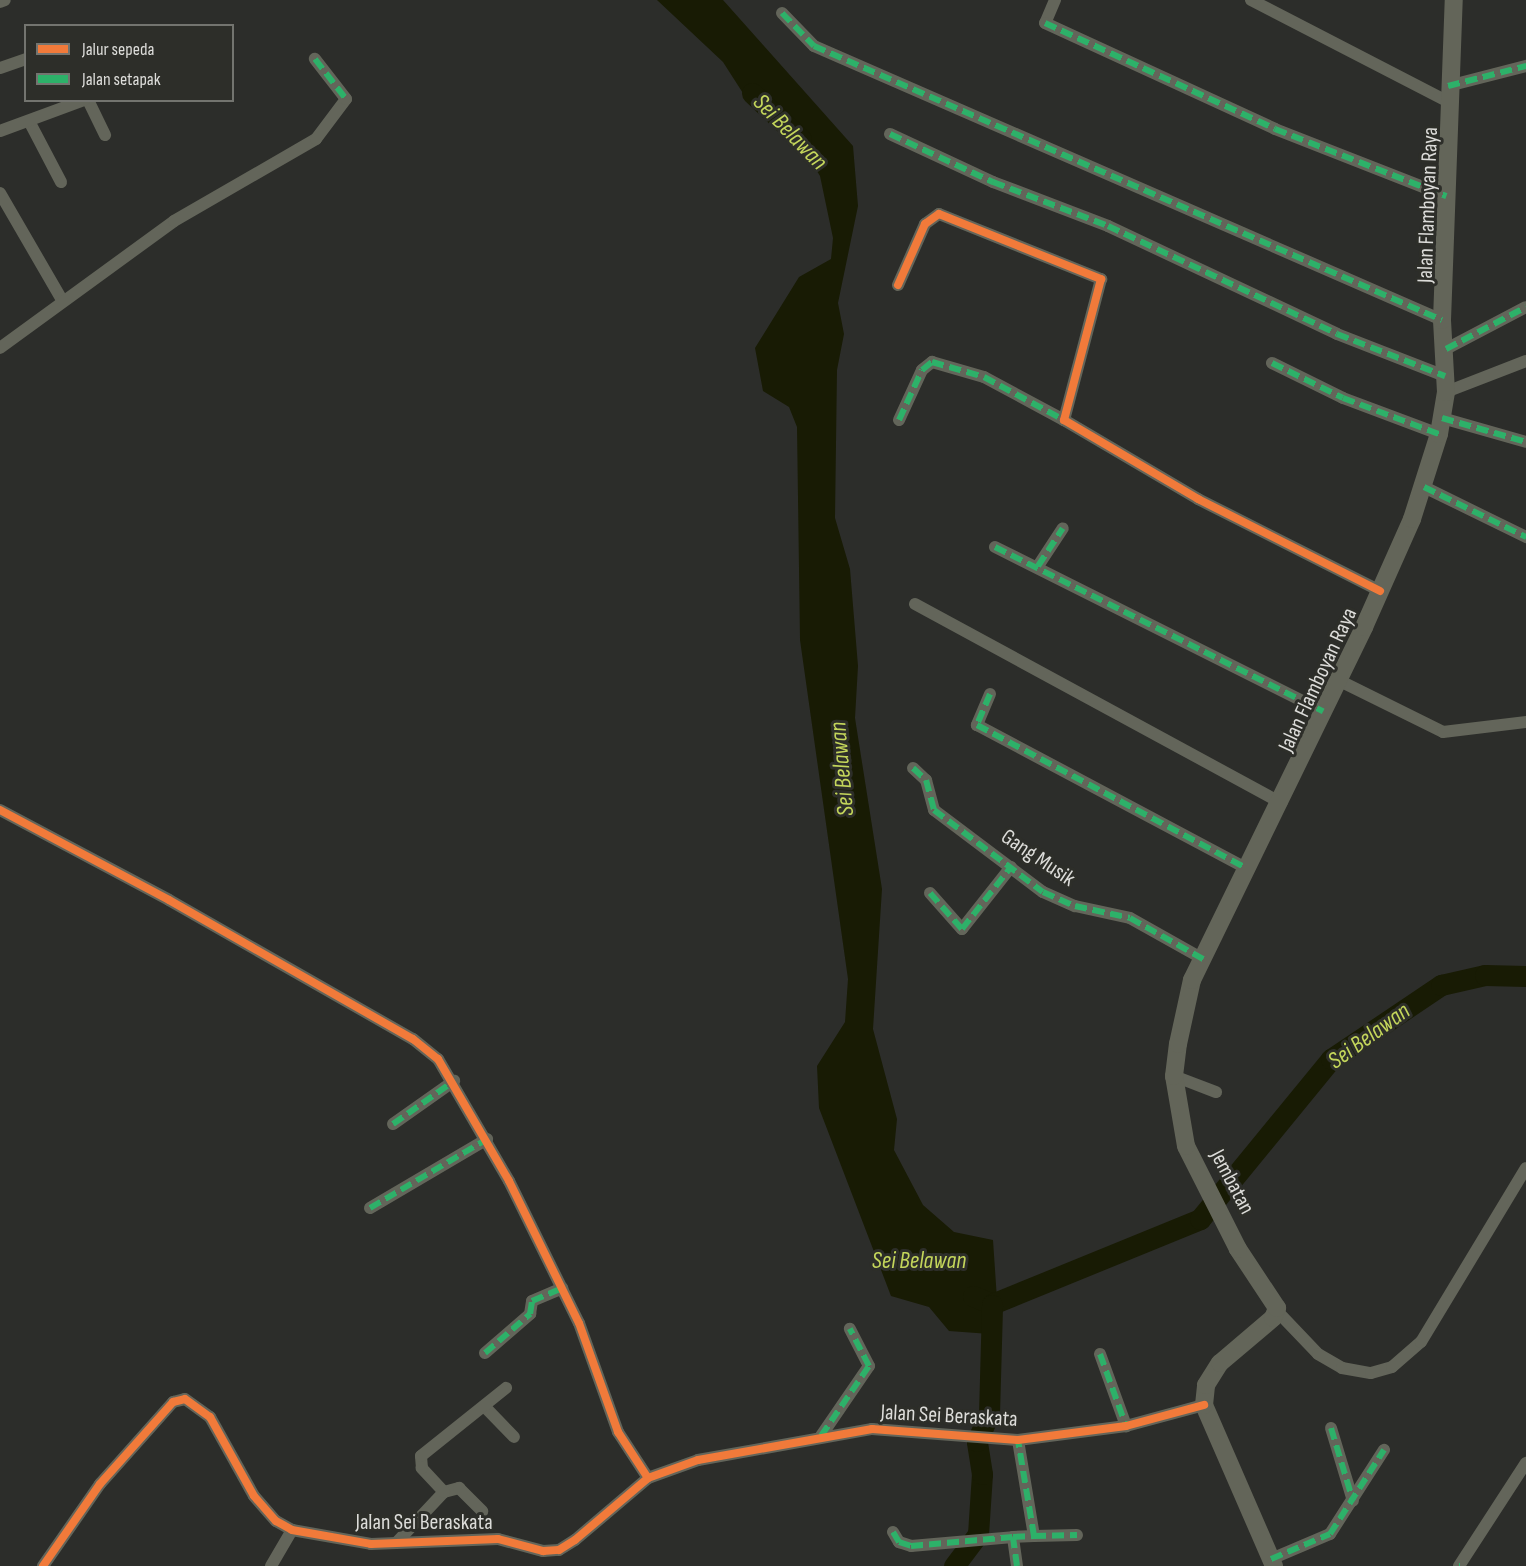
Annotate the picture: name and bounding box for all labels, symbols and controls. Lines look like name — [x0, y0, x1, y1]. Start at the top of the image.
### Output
legend — [24, 24, 234, 102]
text: Jalur sepeda — [82, 39, 154, 60]
text: Jalan setapak — [82, 69, 161, 90]
water label: Sei Belawan — [747, 88, 833, 176]
street label: Jalan Flamboyan Raya — [1412, 127, 1444, 283]
street label: Jalan Flamboyan Raya — [1273, 604, 1363, 756]
water label: Sei Belawan — [824, 721, 860, 817]
street label: Gang Musik — [996, 824, 1080, 892]
water label: Sei Belawan — [1322, 997, 1416, 1075]
street label: Jembatan — [1204, 1145, 1260, 1219]
water label: Sei Belawan — [872, 1247, 966, 1275]
street label: Jalan Sei Beraskata — [880, 1399, 1018, 1433]
street label: Jalan Sei Beraskata — [355, 1510, 493, 1536]

